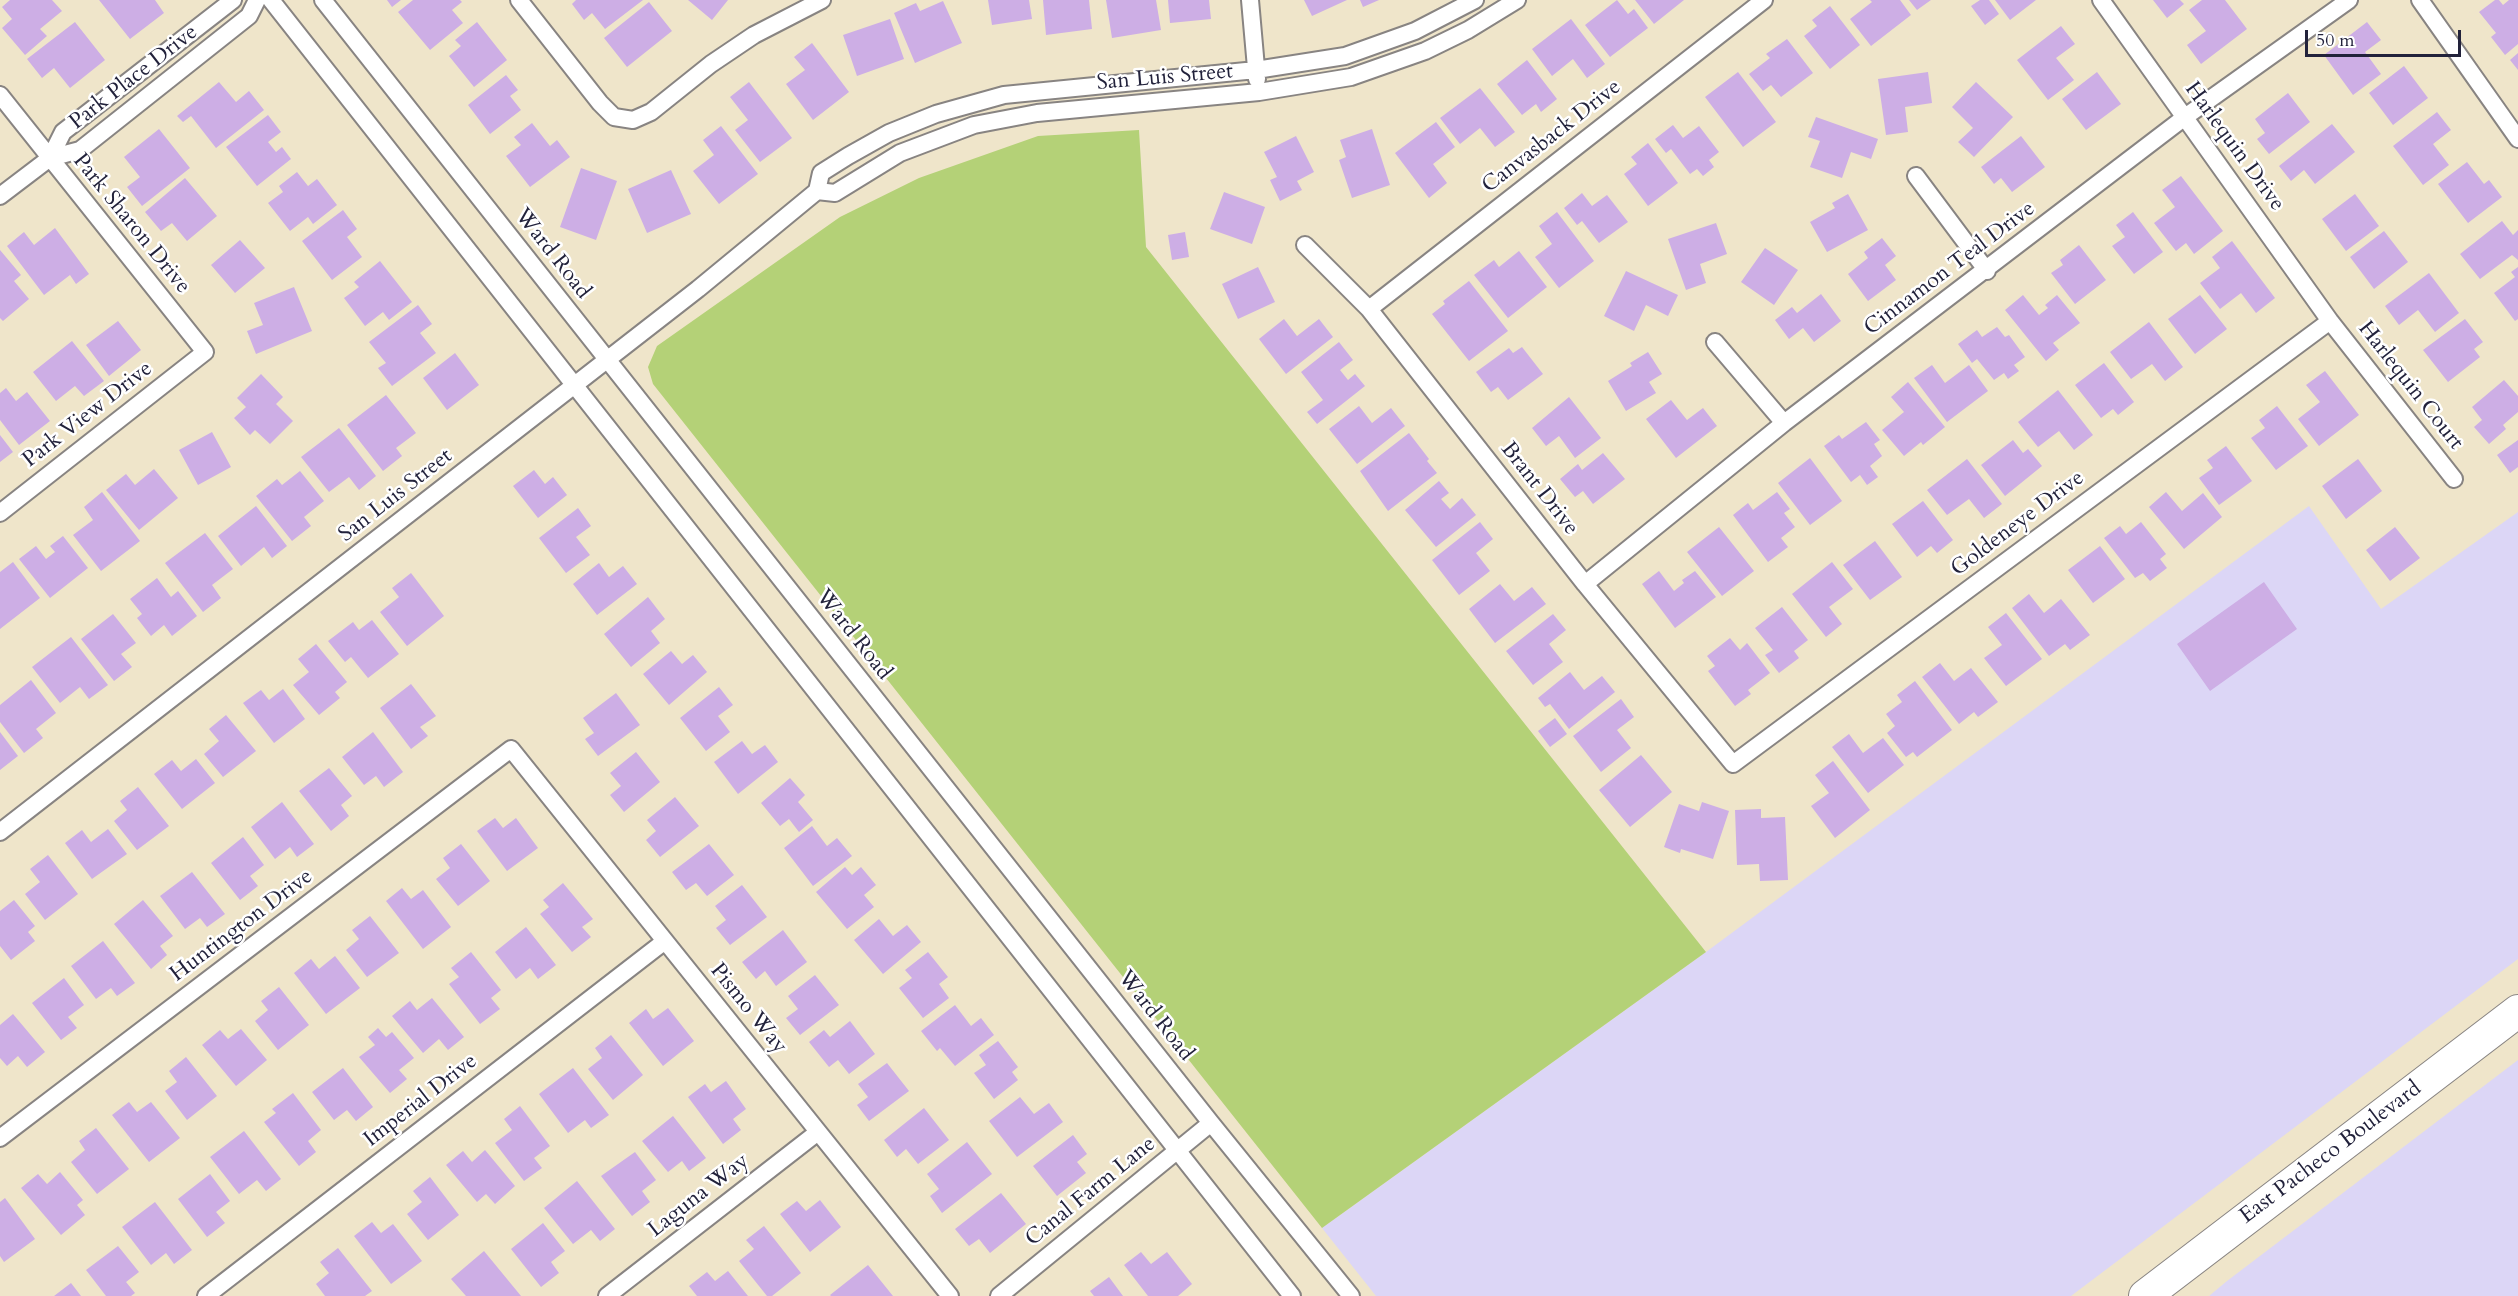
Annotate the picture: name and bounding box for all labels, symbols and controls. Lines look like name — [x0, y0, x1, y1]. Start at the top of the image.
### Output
scale bar — [2308, 18, 2464, 56]
street label: Park Place Drive — [65, 20, 203, 136]
text: 50 m — [2316, 28, 2355, 53]
street label: San Luis Street — [1096, 59, 1234, 97]
street label: Canvasback Drive — [1477, 75, 1627, 199]
street label: Harlequin Drive — [2178, 77, 2290, 217]
street label: Park Sharon Drive — [67, 149, 195, 299]
street label: Cinnamon Teal Drive — [1859, 196, 2041, 342]
street label: Ward Road — [508, 203, 596, 305]
street label: Harlequin Court — [2352, 317, 2468, 455]
street label: Park View Drive — [18, 356, 158, 474]
street label: Brant Drive — [1494, 437, 1584, 541]
street label: San Luis Street — [334, 444, 458, 548]
street label: Goldeneye Drive — [1946, 465, 2090, 583]
street label: Ward Road — [809, 584, 897, 686]
street label: Huntington Drive — [166, 864, 318, 988]
street label: Pismo Way — [704, 959, 792, 1059]
street label: Ward Road — [1111, 965, 1199, 1067]
street label: Imperial Drive — [359, 1049, 483, 1153]
street label: East Pacheco Boulevard — [2235, 1076, 2427, 1230]
street label: Canal Farm Lane — [1021, 1131, 1161, 1253]
street label: Laguna Way — [643, 1148, 755, 1244]

